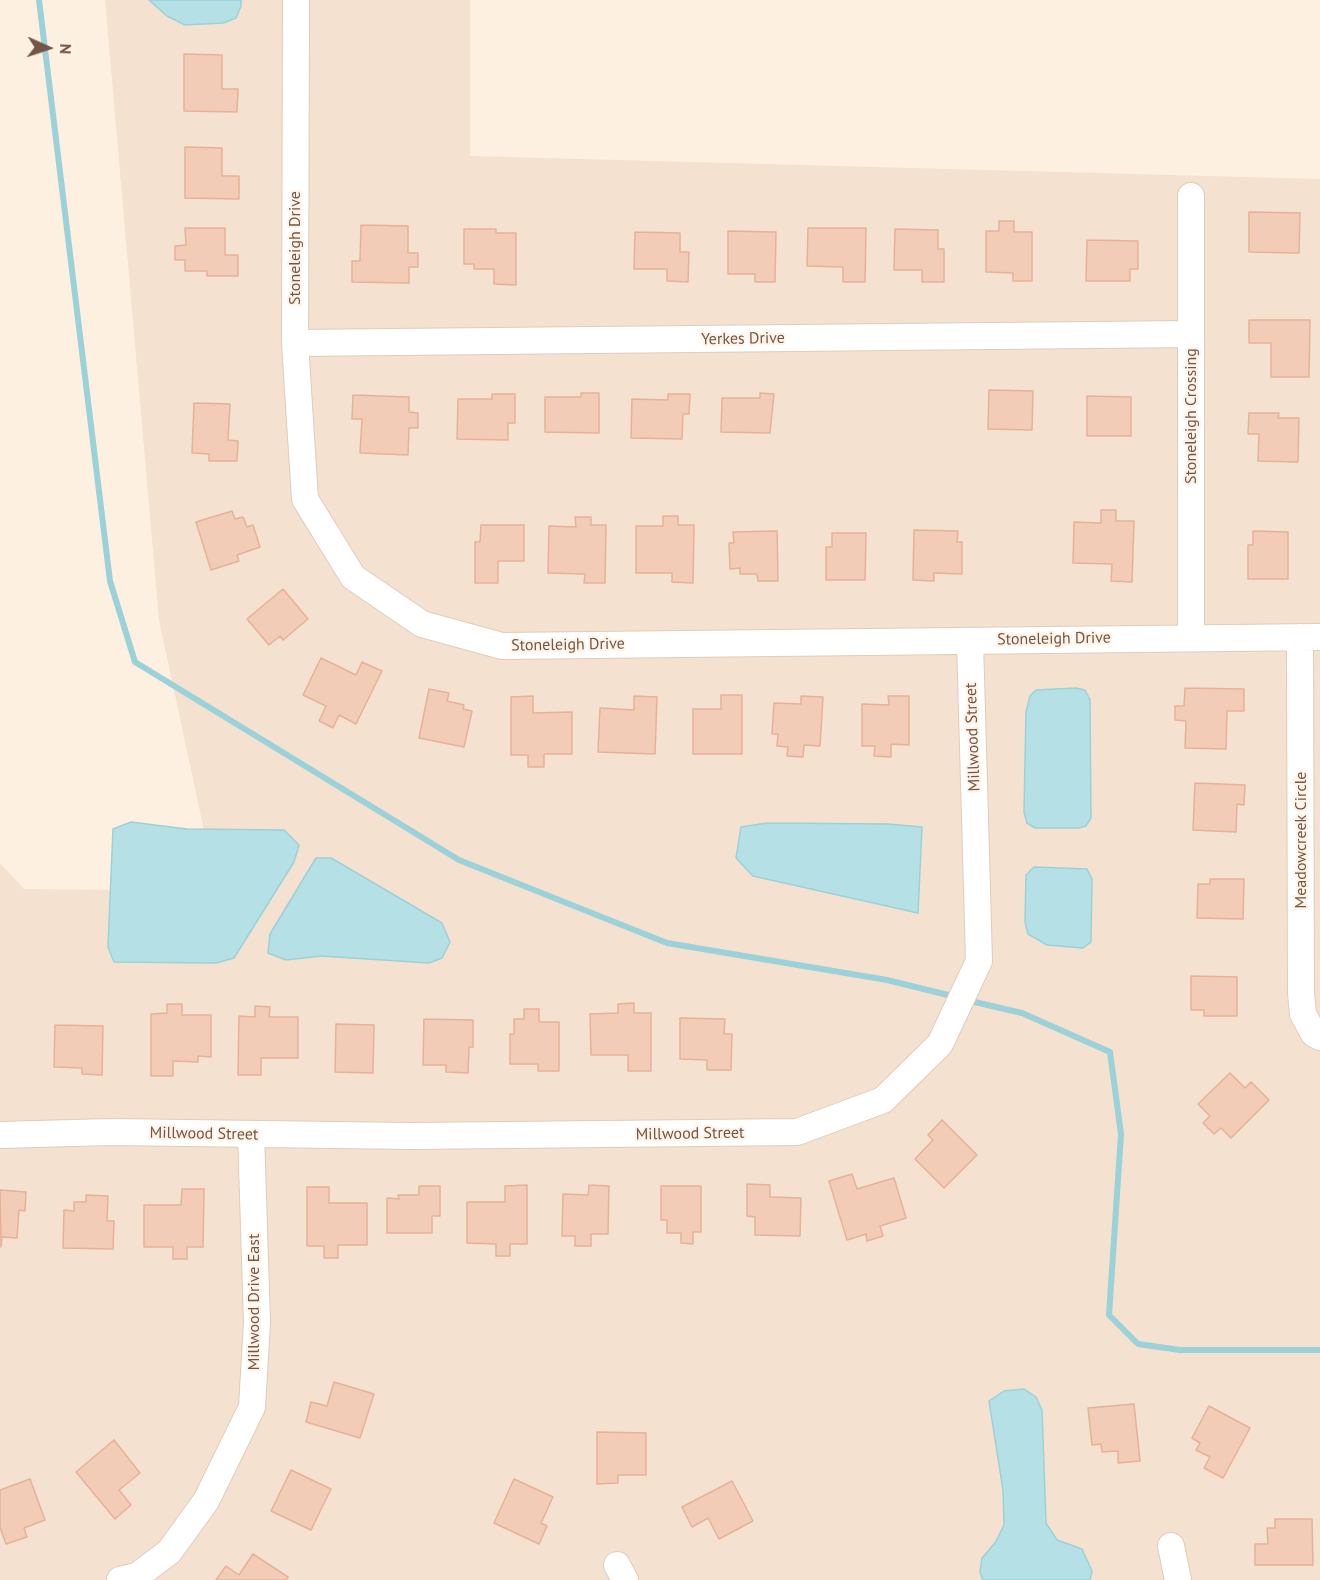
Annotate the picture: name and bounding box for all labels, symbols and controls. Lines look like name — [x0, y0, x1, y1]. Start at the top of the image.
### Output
north arrow — [18, 18, 78, 78]
text: N — [56, 43, 76, 55]
street label: Stoneleigh Drive — [285, 191, 305, 305]
street label: Yerkes Drive — [701, 329, 785, 349]
street label: Stoneleigh Crossing — [1181, 348, 1201, 484]
street label: Stoneleigh Drive — [997, 628, 1111, 650]
street label: Stoneleigh Drive — [511, 634, 625, 656]
street label: Millwood Street — [962, 682, 984, 792]
street label: Meadowcreek Circle — [1291, 772, 1311, 908]
street label: Millwood Street — [149, 1123, 259, 1145]
street label: Millwood Street — [635, 1123, 745, 1145]
street label: Millwood Drive East — [244, 1234, 264, 1370]

